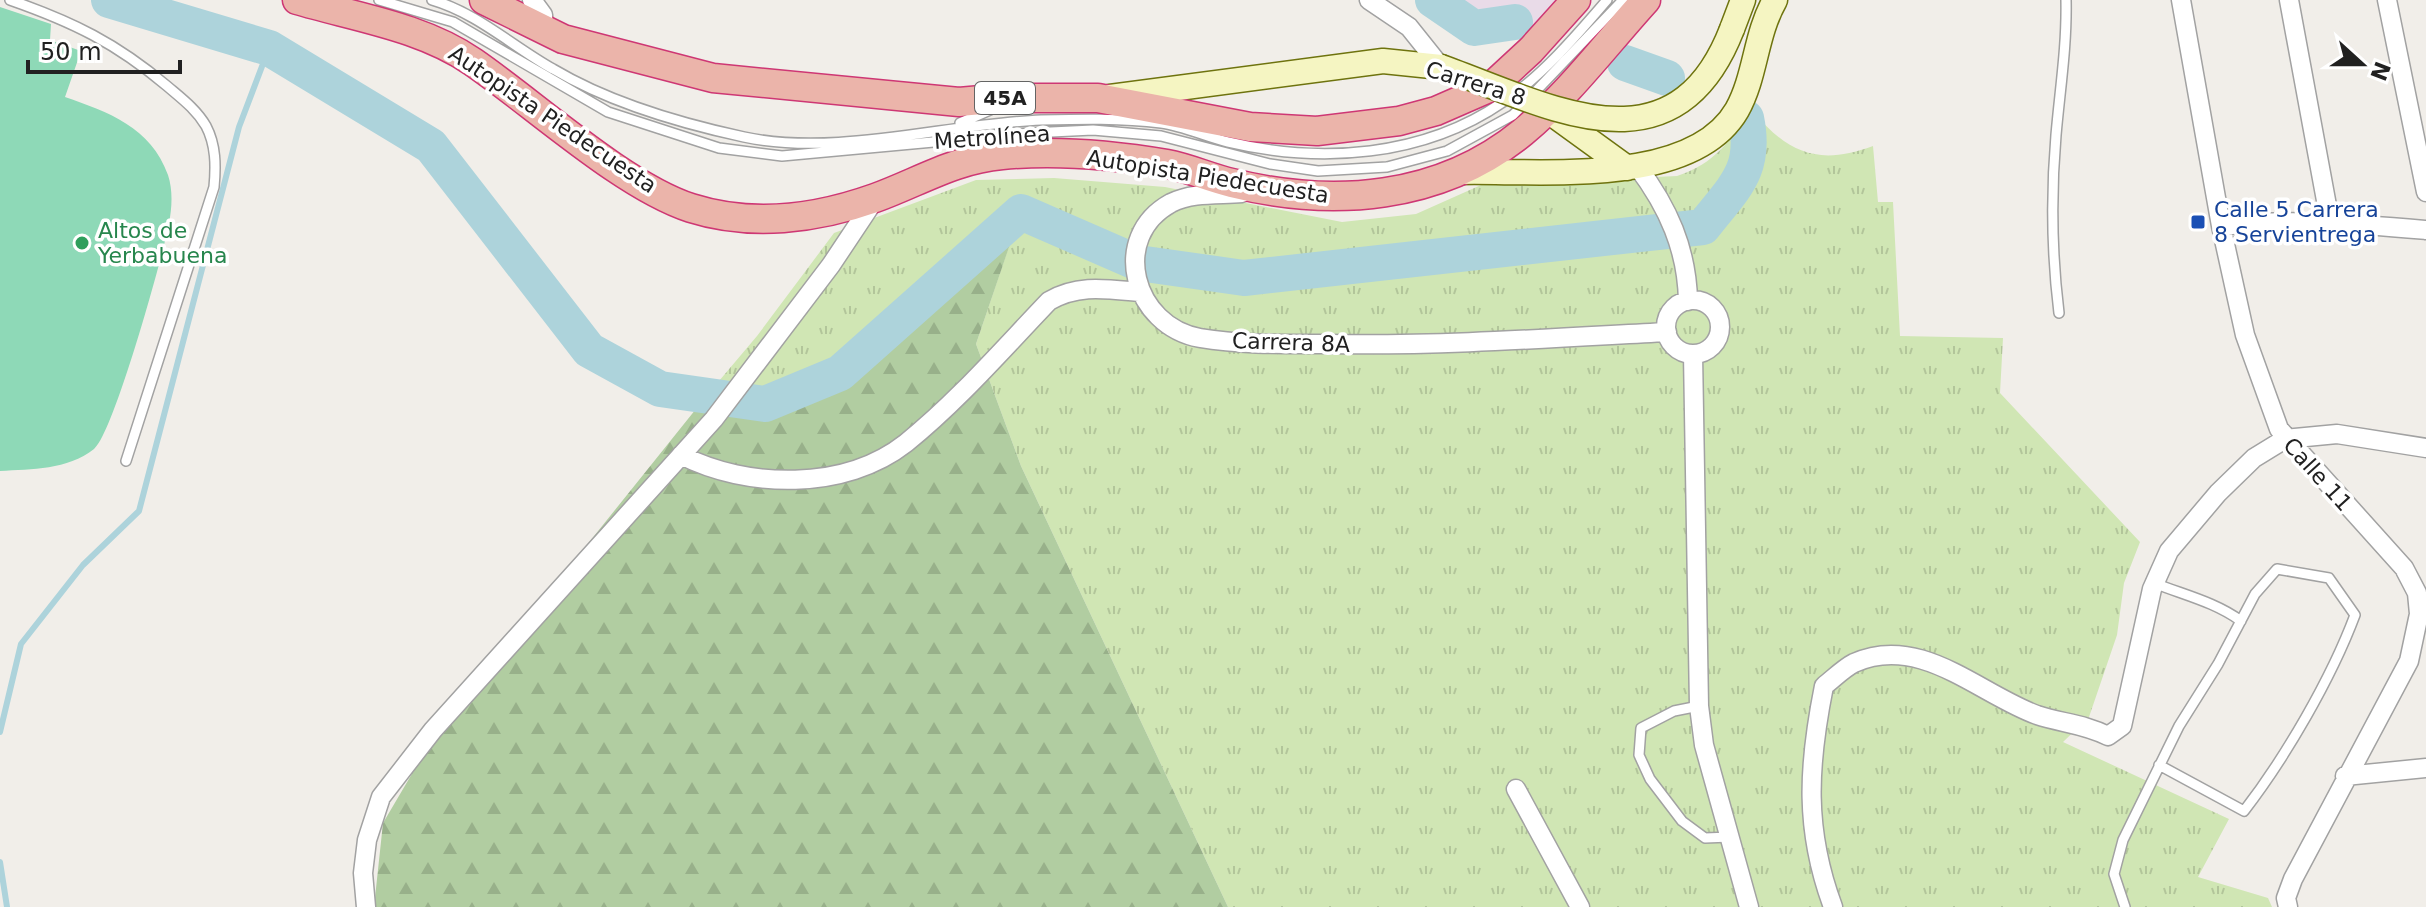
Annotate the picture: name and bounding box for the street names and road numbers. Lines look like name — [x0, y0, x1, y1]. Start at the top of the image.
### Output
street label: Autopista Piedecuesta — [444, 41, 661, 198]
street label: Carrera 8 — [1423, 56, 1529, 111]
road number: 45A — [975, 82, 1035, 114]
street label: Metrolínea — [933, 121, 1051, 154]
street label: Autopista Piedecuesta — [1085, 145, 1331, 208]
street label: Carrera 8A — [1231, 328, 1350, 357]
street label: Calle 11 — [2278, 433, 2357, 516]

